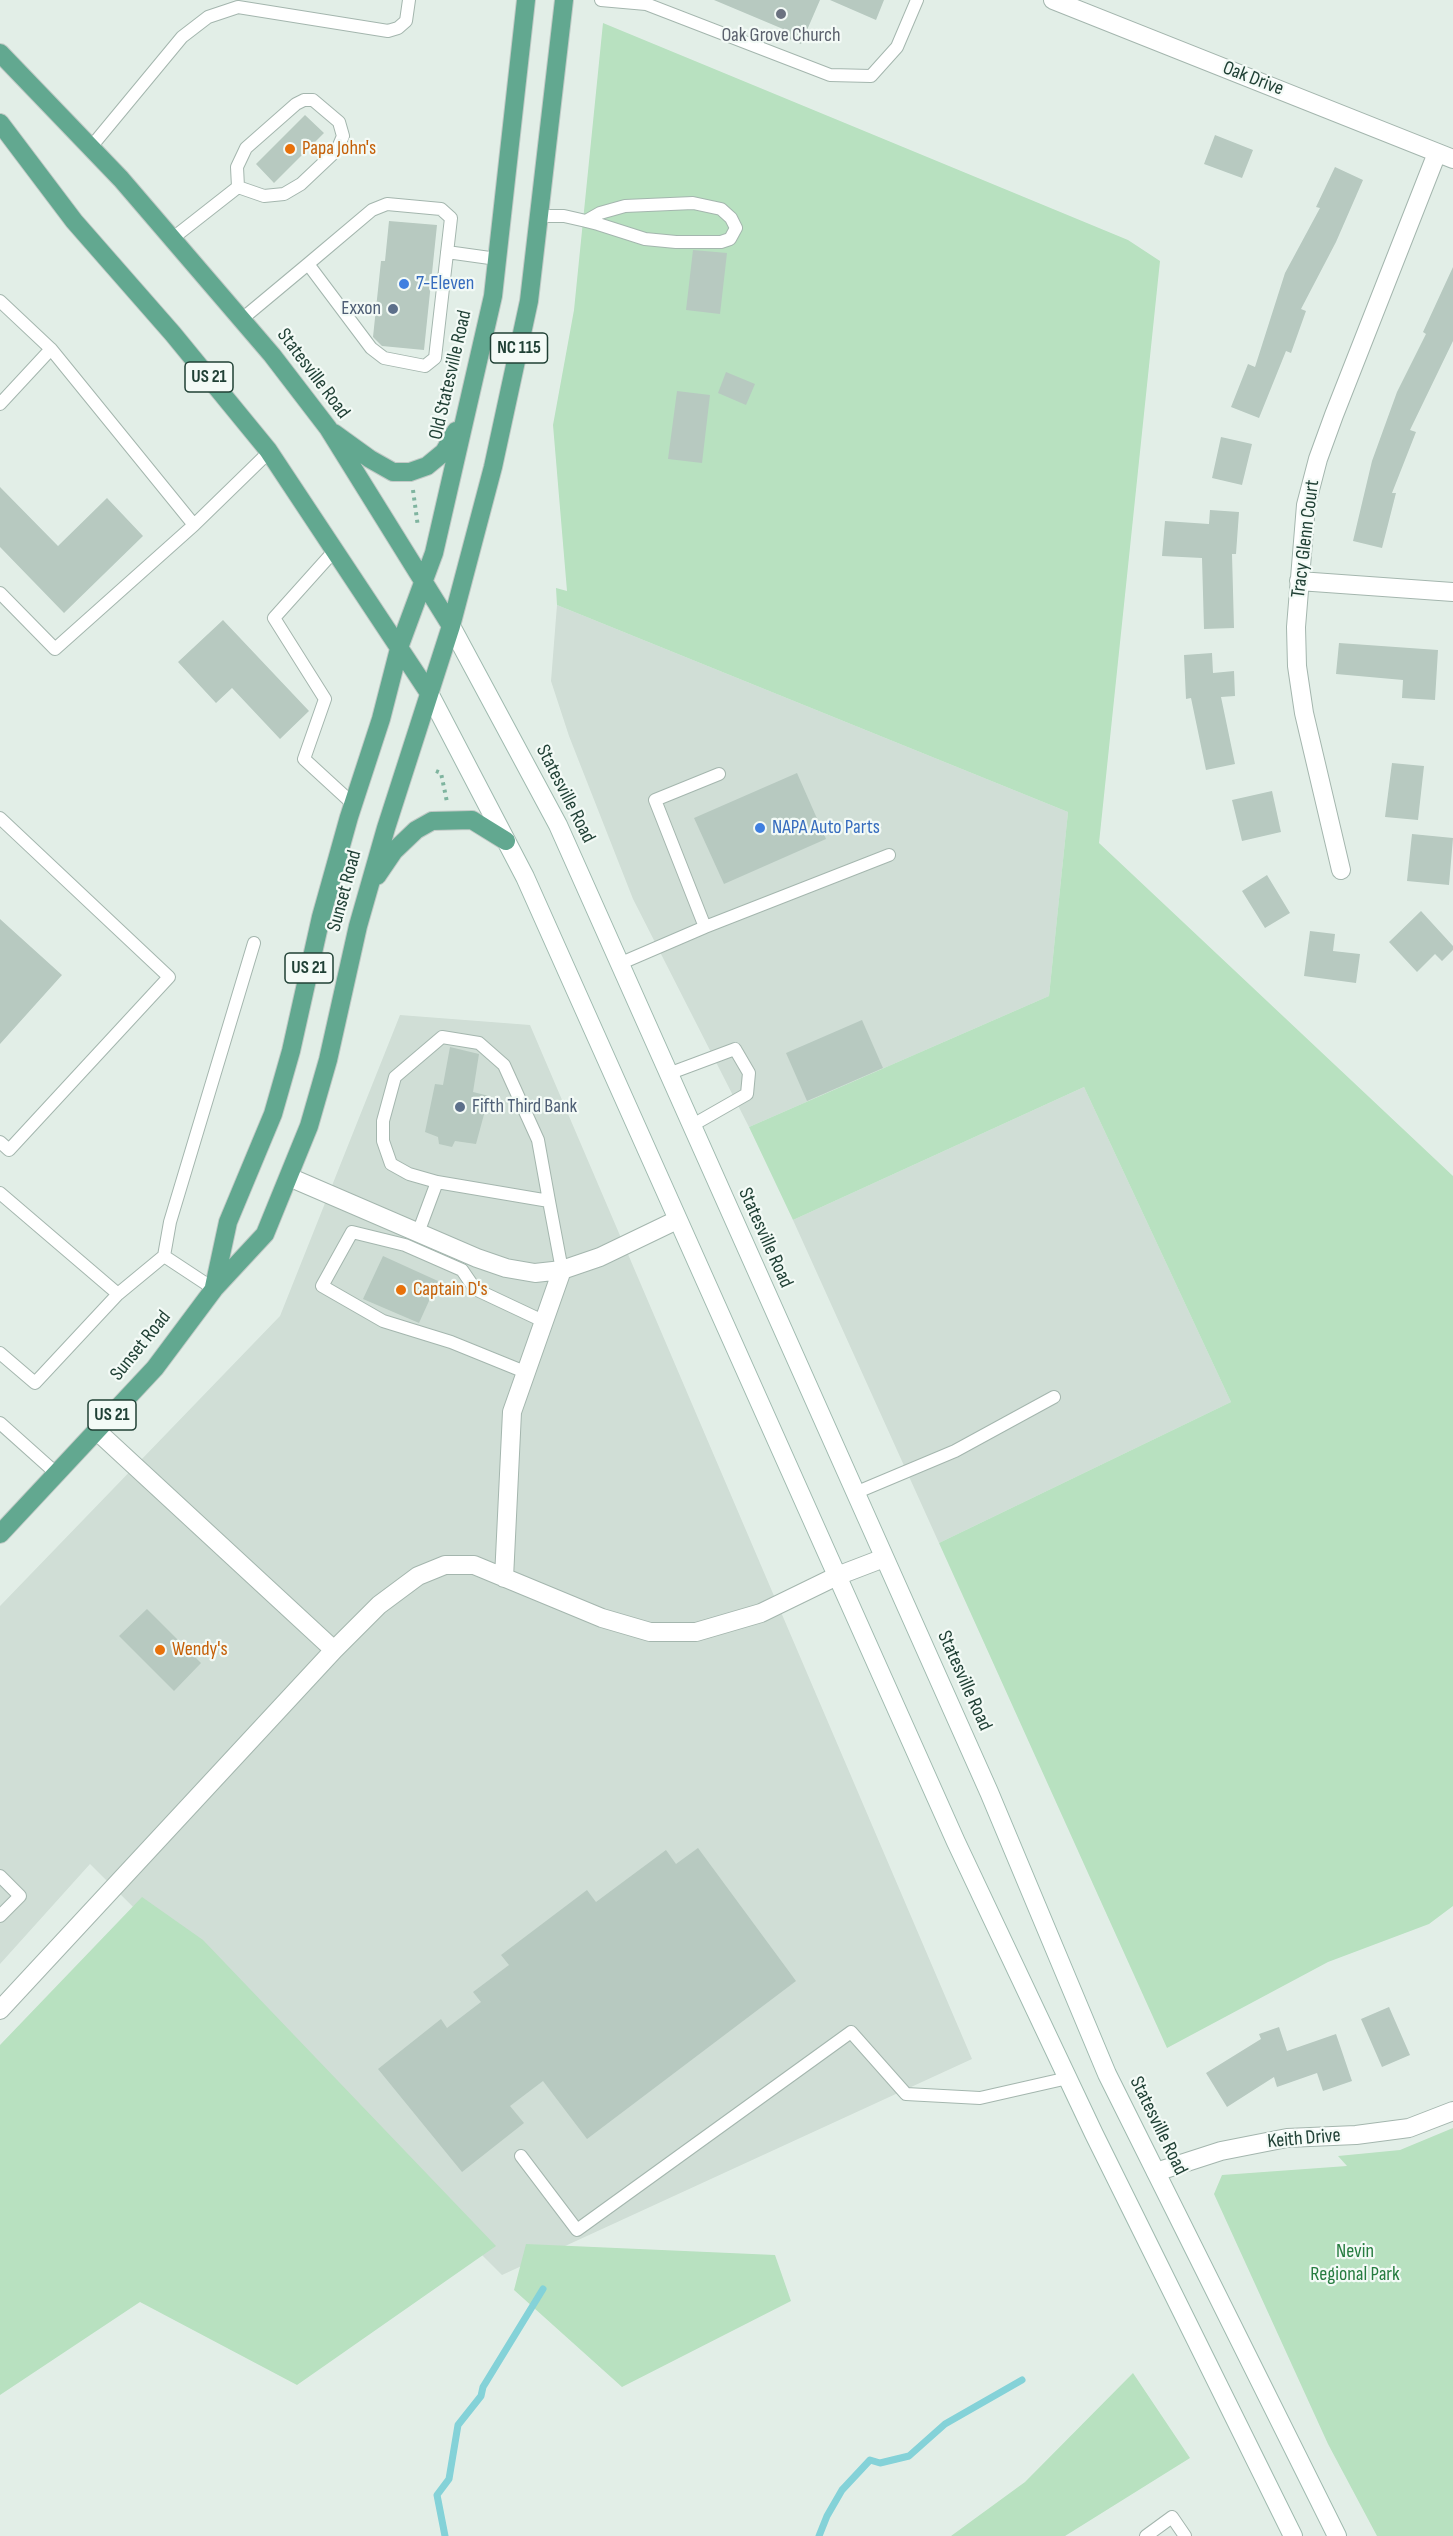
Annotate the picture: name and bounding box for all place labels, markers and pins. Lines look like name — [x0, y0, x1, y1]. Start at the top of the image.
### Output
marker: Oak Grove Church — [774, 7, 788, 21]
place label: Oak Grove Church — [721, 24, 841, 48]
place label: Papa John's — [302, 137, 376, 161]
marker: Papa John's — [283, 142, 297, 156]
place label: 7-Eleven — [416, 272, 474, 296]
marker: 7-Eleven — [397, 277, 411, 291]
place label: Exxon — [341, 297, 381, 321]
marker: Exxon — [386, 302, 400, 316]
place label: NAPA Auto Parts — [772, 816, 880, 840]
marker: NAPA Auto Parts — [753, 821, 767, 835]
place label: Fifth Third Bank — [472, 1095, 577, 1119]
marker: Fifth Third Bank — [453, 1100, 467, 1114]
place label: Captain D's — [413, 1278, 488, 1302]
marker: Captain D's — [394, 1283, 408, 1297]
place label: Wendy's — [172, 1638, 228, 1662]
marker: Wendy's — [153, 1643, 167, 1657]

